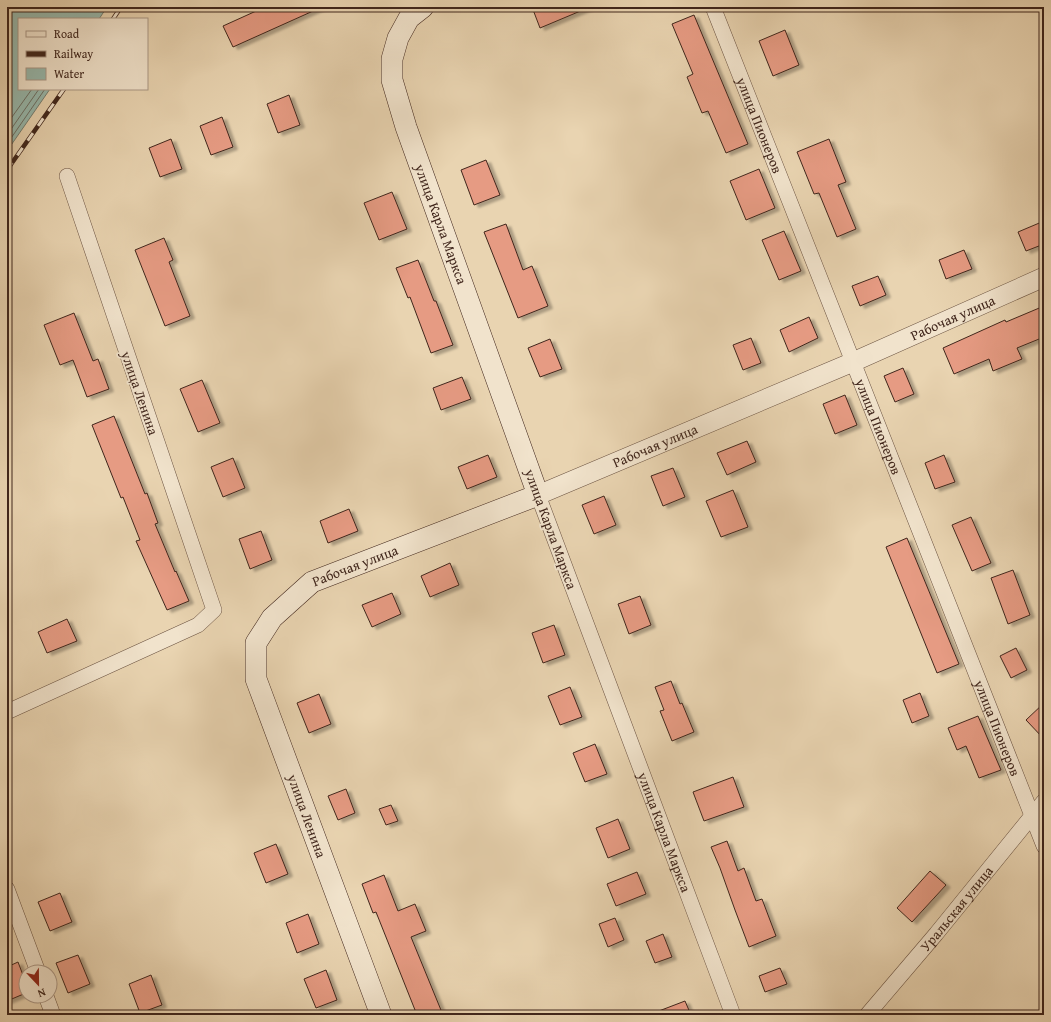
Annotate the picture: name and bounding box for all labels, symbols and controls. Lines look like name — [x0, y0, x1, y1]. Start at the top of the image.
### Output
legend — [18, 18, 148, 90]
text: Road — [54, 25, 80, 42]
text: Railway — [54, 45, 93, 62]
text: Water — [54, 65, 84, 82]
street label: улица Пионеров — [731, 73, 788, 176]
street label: улица Карла Маркса — [410, 160, 472, 287]
street label: Рабочая улица — [907, 290, 998, 345]
street label: улица Ленина — [116, 347, 164, 438]
street label: улица Пионеров — [850, 375, 907, 478]
street label: Рабочая улица — [609, 419, 701, 472]
street label: улица Карла Маркса — [520, 465, 582, 592]
street label: Рабочая улица — [309, 540, 401, 591]
street label: улица Пионеров — [969, 676, 1025, 779]
street label: улица Карла Маркса — [632, 768, 696, 895]
street label: улица Ленина — [282, 770, 331, 861]
street label: Уральская улица — [915, 861, 998, 956]
north arrow — [18, 964, 58, 1004]
text: N — [35, 984, 48, 1002]

